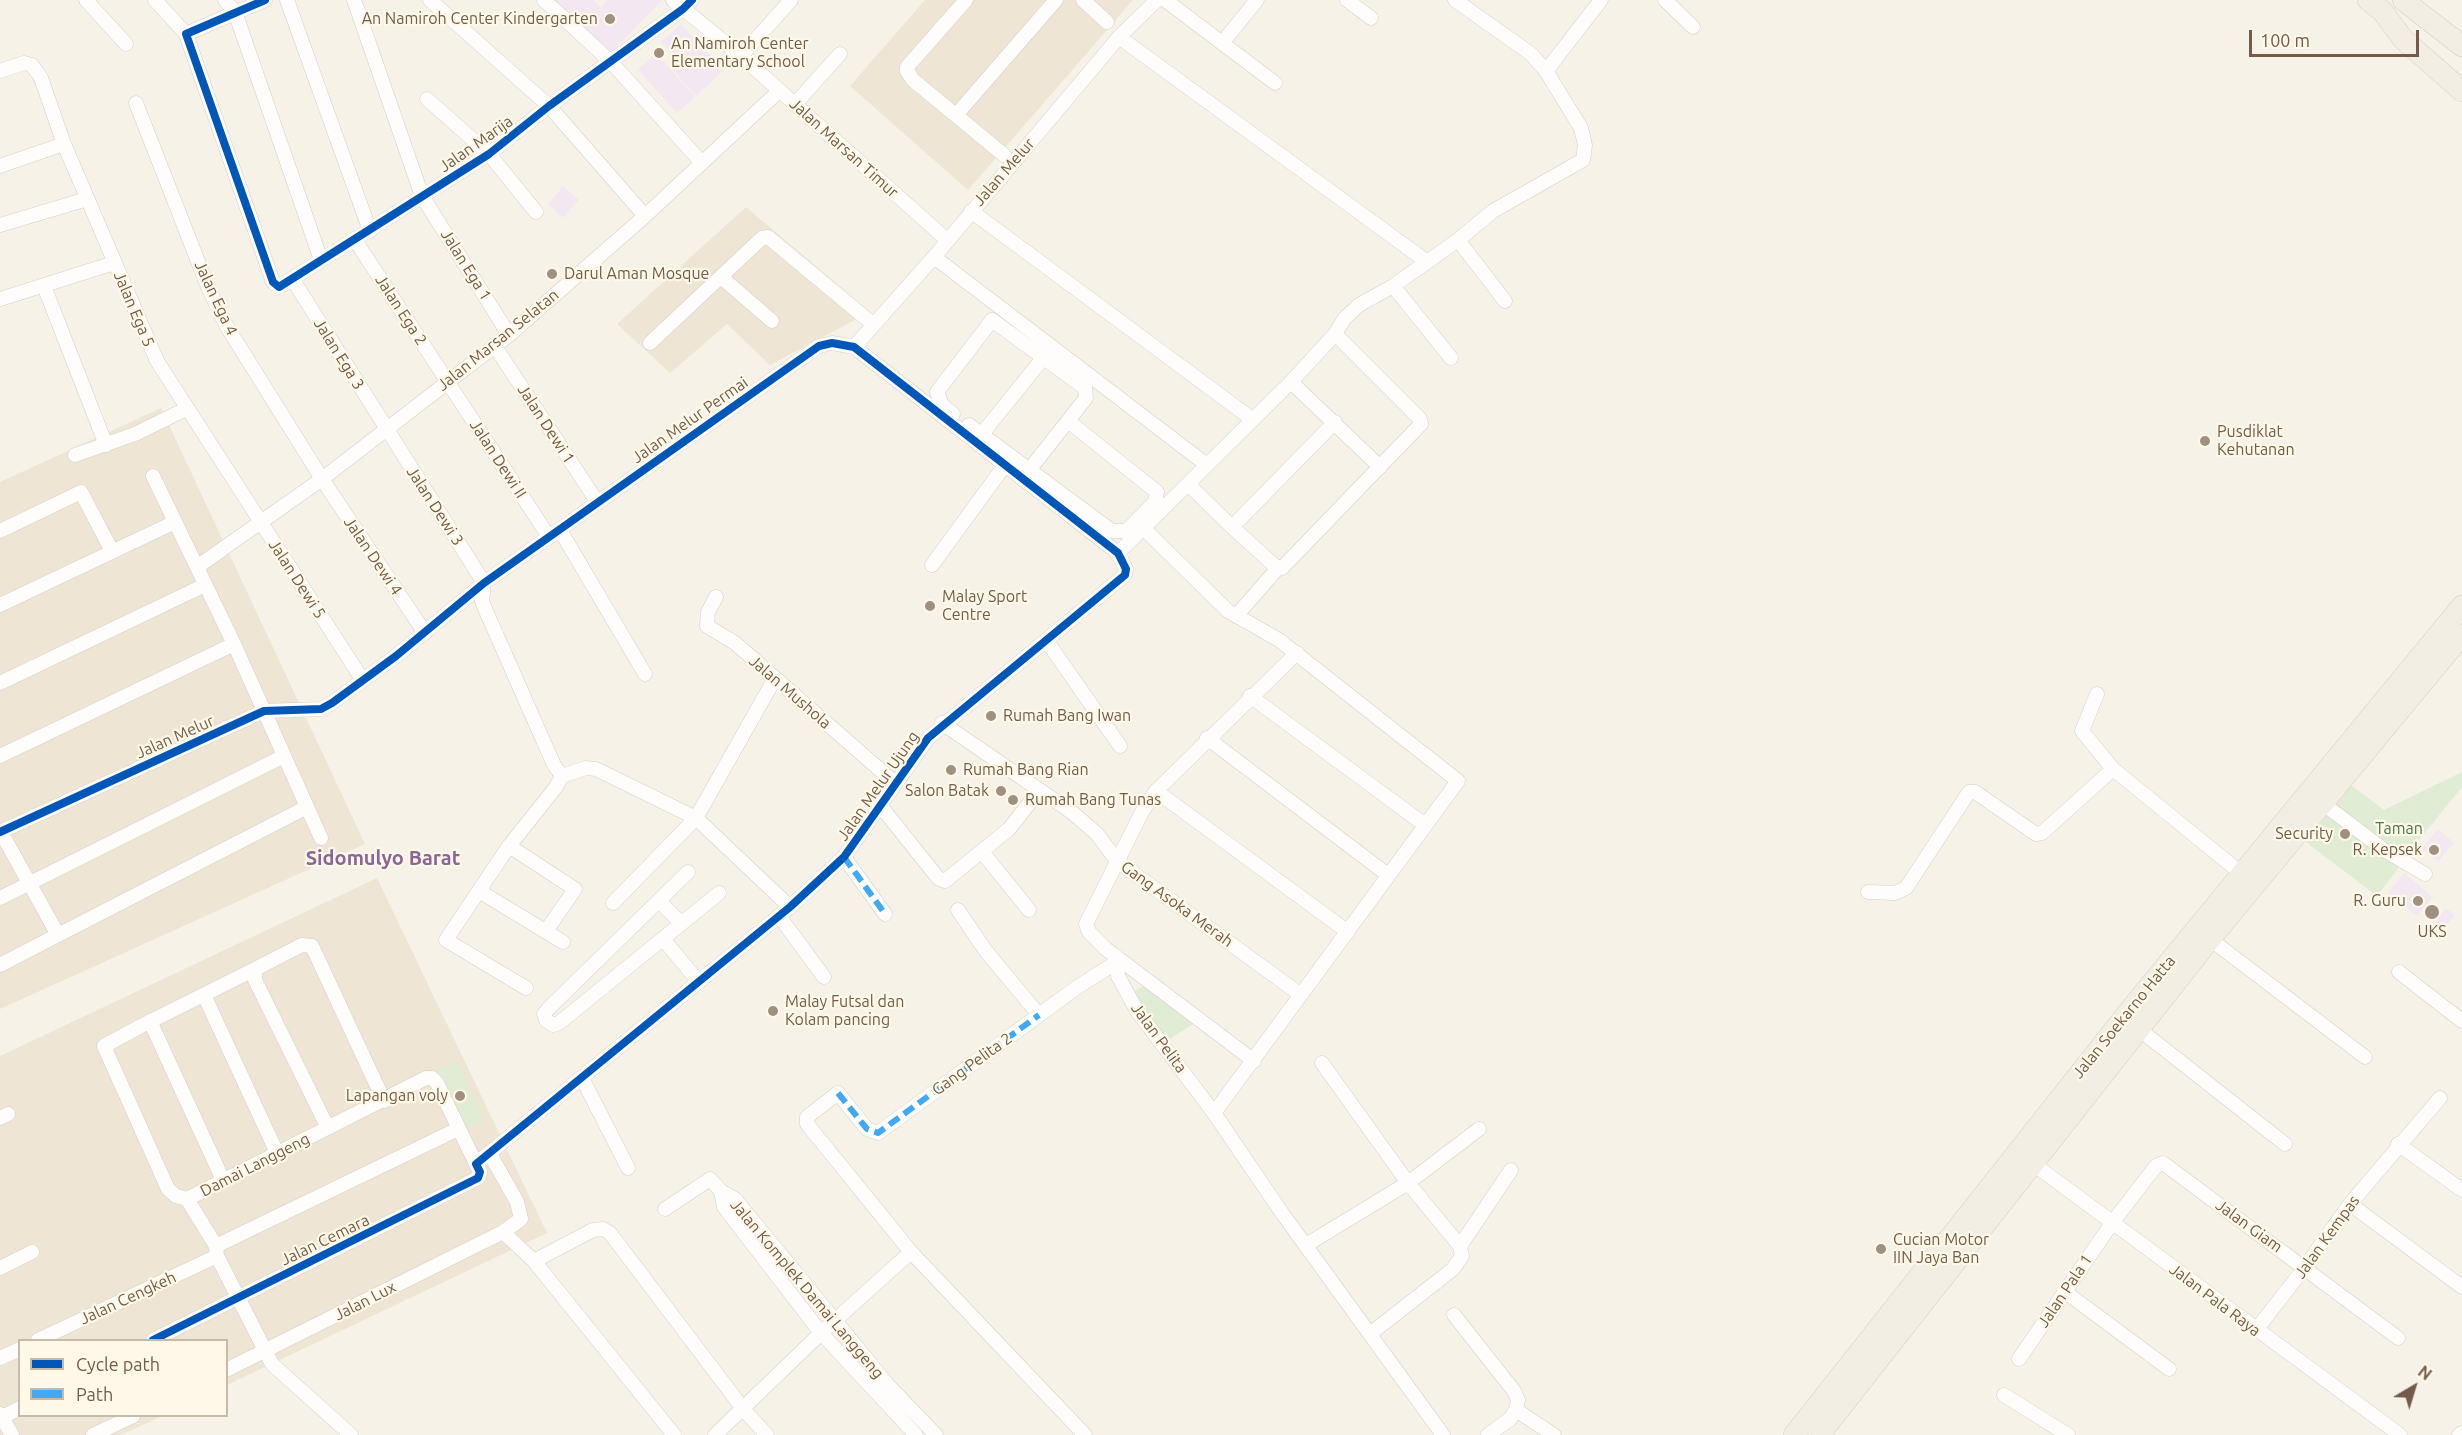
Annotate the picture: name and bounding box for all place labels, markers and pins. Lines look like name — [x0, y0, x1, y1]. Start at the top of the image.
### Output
place label: An Namiroh Center Kindergarten — [362, 9, 598, 29]
marker: An Namiroh Center Kindergarten — [603, 12, 617, 26]
place label: An Namiroh Center Elementary School — [671, 34, 809, 72]
marker: An Namiroh Center Elementary School — [652, 46, 666, 60]
place label: Darul Aman Mosque — [564, 264, 709, 284]
marker: Darul Aman Mosque — [545, 267, 559, 281]
place label: Pusdiklat Kehutanan — [2217, 422, 2295, 460]
marker: Pusdiklat Kehutanan — [2198, 434, 2212, 448]
place label: Malay Sport Centre — [942, 587, 1027, 625]
marker: Malay Sport Centre — [923, 599, 937, 613]
place label: Rumah Bang Iwan — [1003, 706, 1131, 726]
marker: Rumah Bang Iwan — [984, 709, 998, 723]
place label: Rumah Bang Rian — [963, 760, 1089, 780]
marker: Rumah Bang Rian — [944, 763, 958, 777]
place label: Salon Batak — [905, 781, 989, 801]
marker: Salon Batak — [994, 784, 1008, 798]
place label: Rumah Bang Tunas — [1025, 790, 1161, 810]
marker: Rumah Bang Tunas — [1006, 793, 1020, 807]
place label: Security — [2275, 824, 2333, 844]
marker: Security — [2338, 827, 2352, 841]
place label: R. Kepsek — [2353, 840, 2422, 860]
marker: R. Kepsek — [2427, 843, 2441, 857]
place label: R. Guru — [2353, 891, 2406, 911]
marker: R. Guru — [2411, 894, 2425, 908]
marker: UKS — [2423, 903, 2441, 921]
place label: UKS — [2417, 922, 2447, 942]
place label: Malay Futsal dan Kolam pancing — [785, 992, 904, 1030]
marker: Malay Futsal dan Kolam pancing — [766, 1004, 780, 1018]
place label: Lapangan voly — [346, 1086, 448, 1106]
marker: Lapangan voly — [453, 1089, 467, 1103]
place label: Cucian Motor IIN Jaya Ban — [1893, 1230, 1989, 1268]
marker: Cucian Motor IIN Jaya Ban — [1874, 1242, 1888, 1256]

